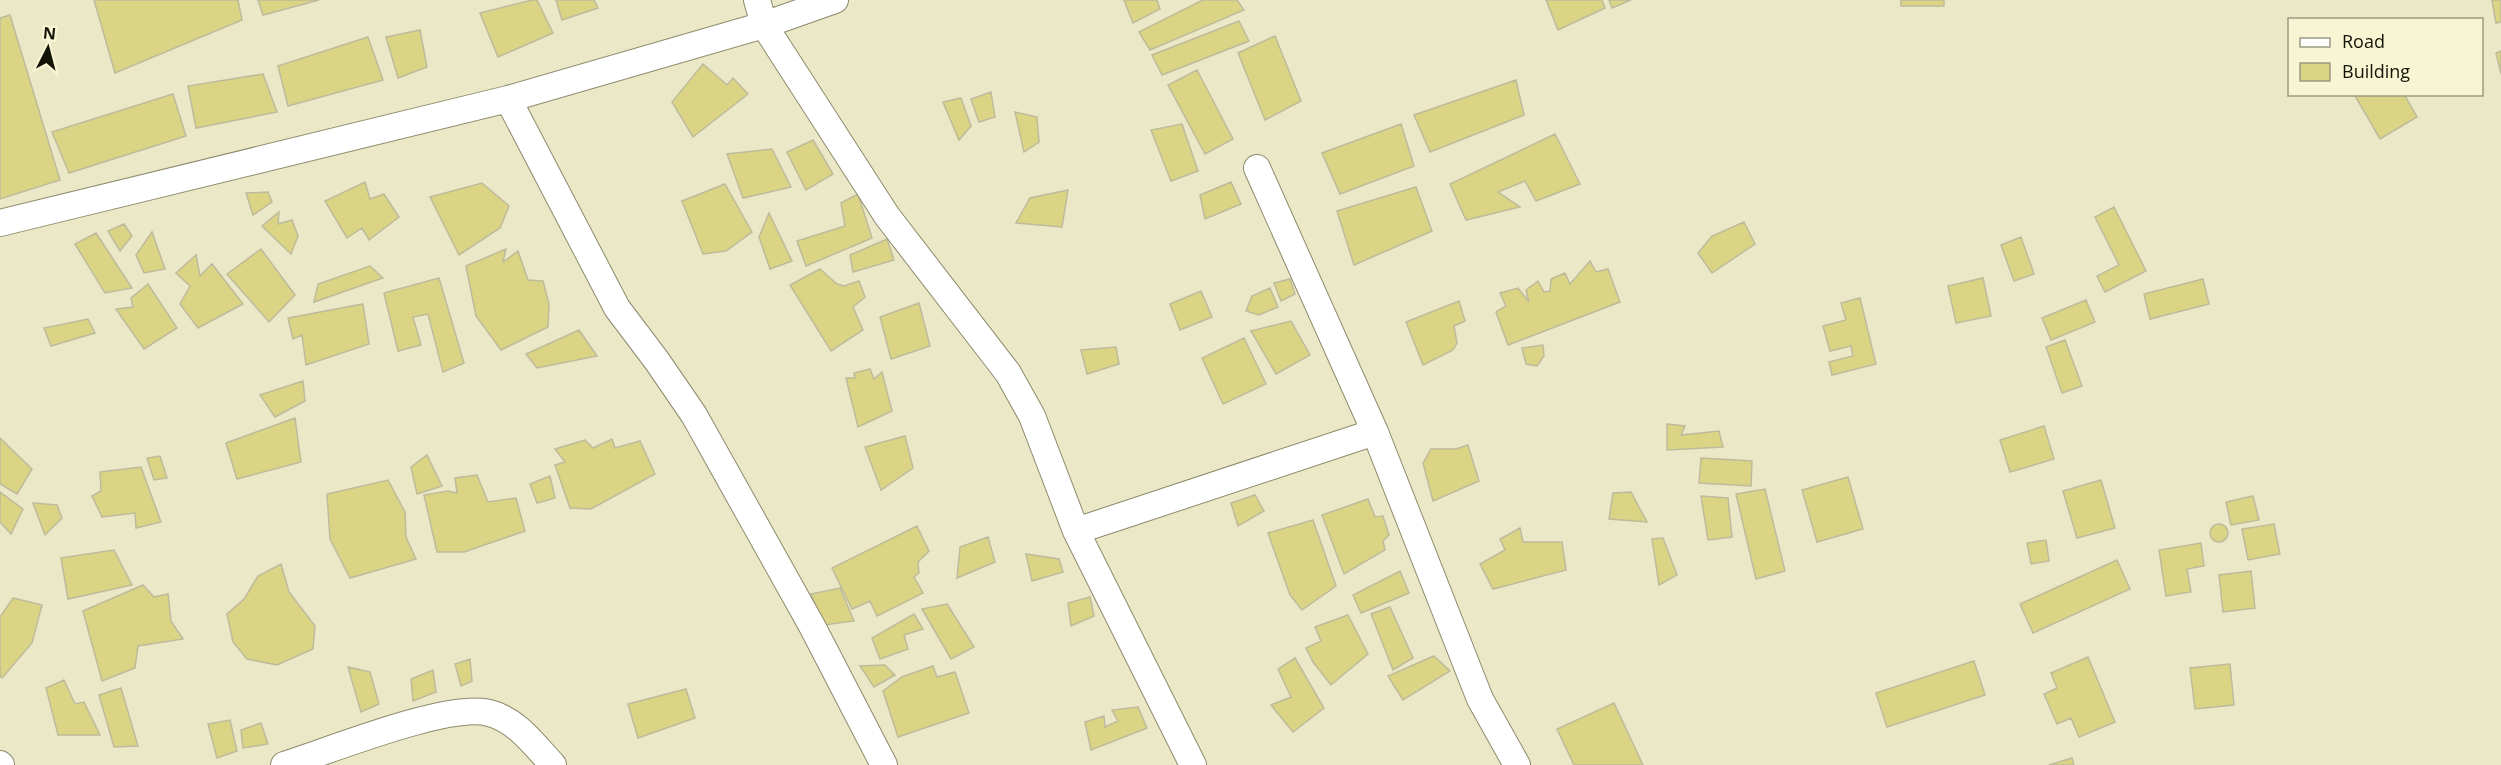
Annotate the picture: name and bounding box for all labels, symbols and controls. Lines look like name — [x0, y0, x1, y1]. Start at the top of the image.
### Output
north arrow — [18, 18, 78, 78]
legend — [2288, 18, 2483, 96]
text: N — [42, 21, 57, 45]
text: Road — [2342, 29, 2385, 53]
text: Building — [2342, 59, 2410, 83]

